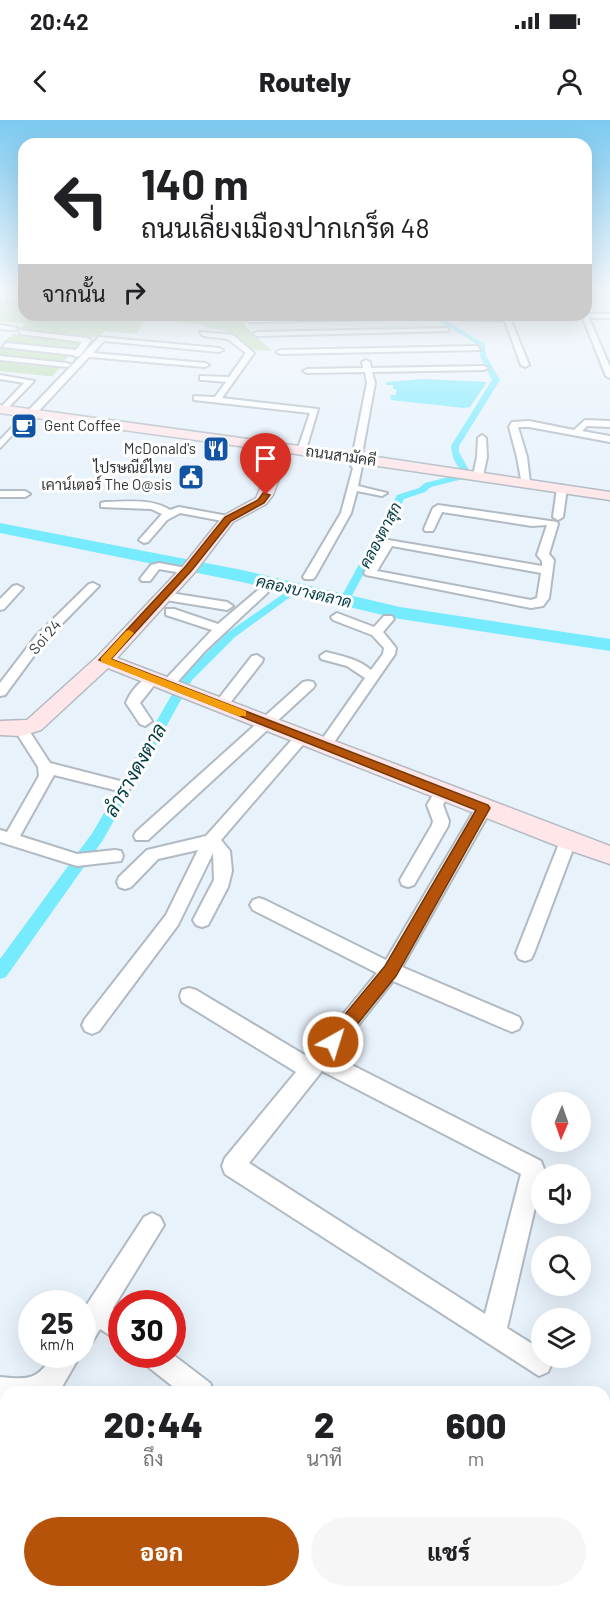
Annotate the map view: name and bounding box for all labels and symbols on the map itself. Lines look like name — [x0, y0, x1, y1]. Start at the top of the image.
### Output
cafe icon: Gent Coffee — [9, 411, 39, 441]
place label: Gent Coffee — [44, 416, 121, 434]
pin — [240, 433, 291, 495]
restaurant icon: McDonald's — [201, 434, 231, 464]
place label: McDonald's — [124, 439, 196, 457]
street label: ถนนสามัคคี — [305, 441, 378, 469]
place label: ไปรษณีย์ไทย เคาน์เตอร์ The O@sis — [41, 458, 172, 493]
public building icon: ไปรษณีย์ไทย เคาน์เตอร์ The O@sis — [176, 462, 206, 492]
water label: คลองตาสุก — [354, 499, 407, 572]
water label: คลองบางตลาด — [255, 570, 354, 611]
street label: Soi 24 — [24, 615, 64, 657]
water label: ลำรางดงตาล — [98, 718, 171, 821]
position arrow — [301, 1010, 365, 1074]
north arrow — [531, 1092, 591, 1152]
speed limit sign: 30 — [108, 1290, 186, 1368]

